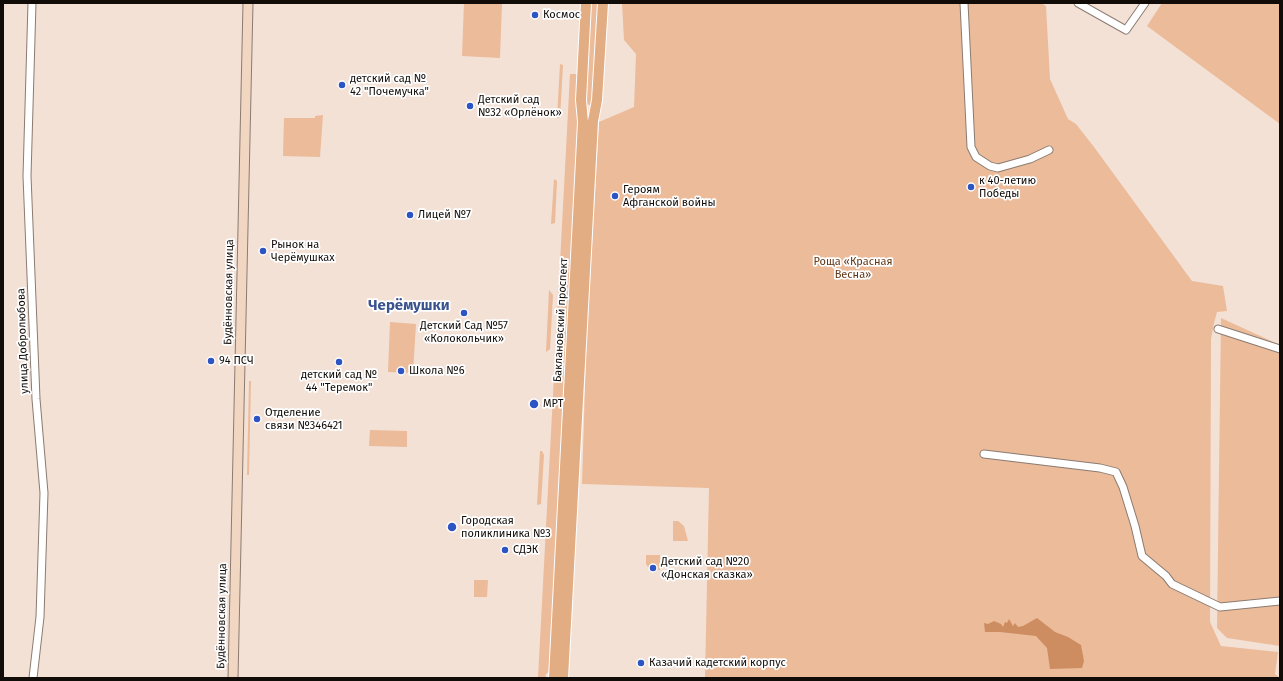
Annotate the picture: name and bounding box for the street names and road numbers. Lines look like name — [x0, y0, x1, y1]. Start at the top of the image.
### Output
street label: Будённовская улица — [221, 239, 237, 345]
street label: Баклановский проспект — [551, 258, 571, 382]
street label: улица Добролюбова — [15, 288, 31, 394]
street label: Будённовская улица — [214, 563, 230, 669]

